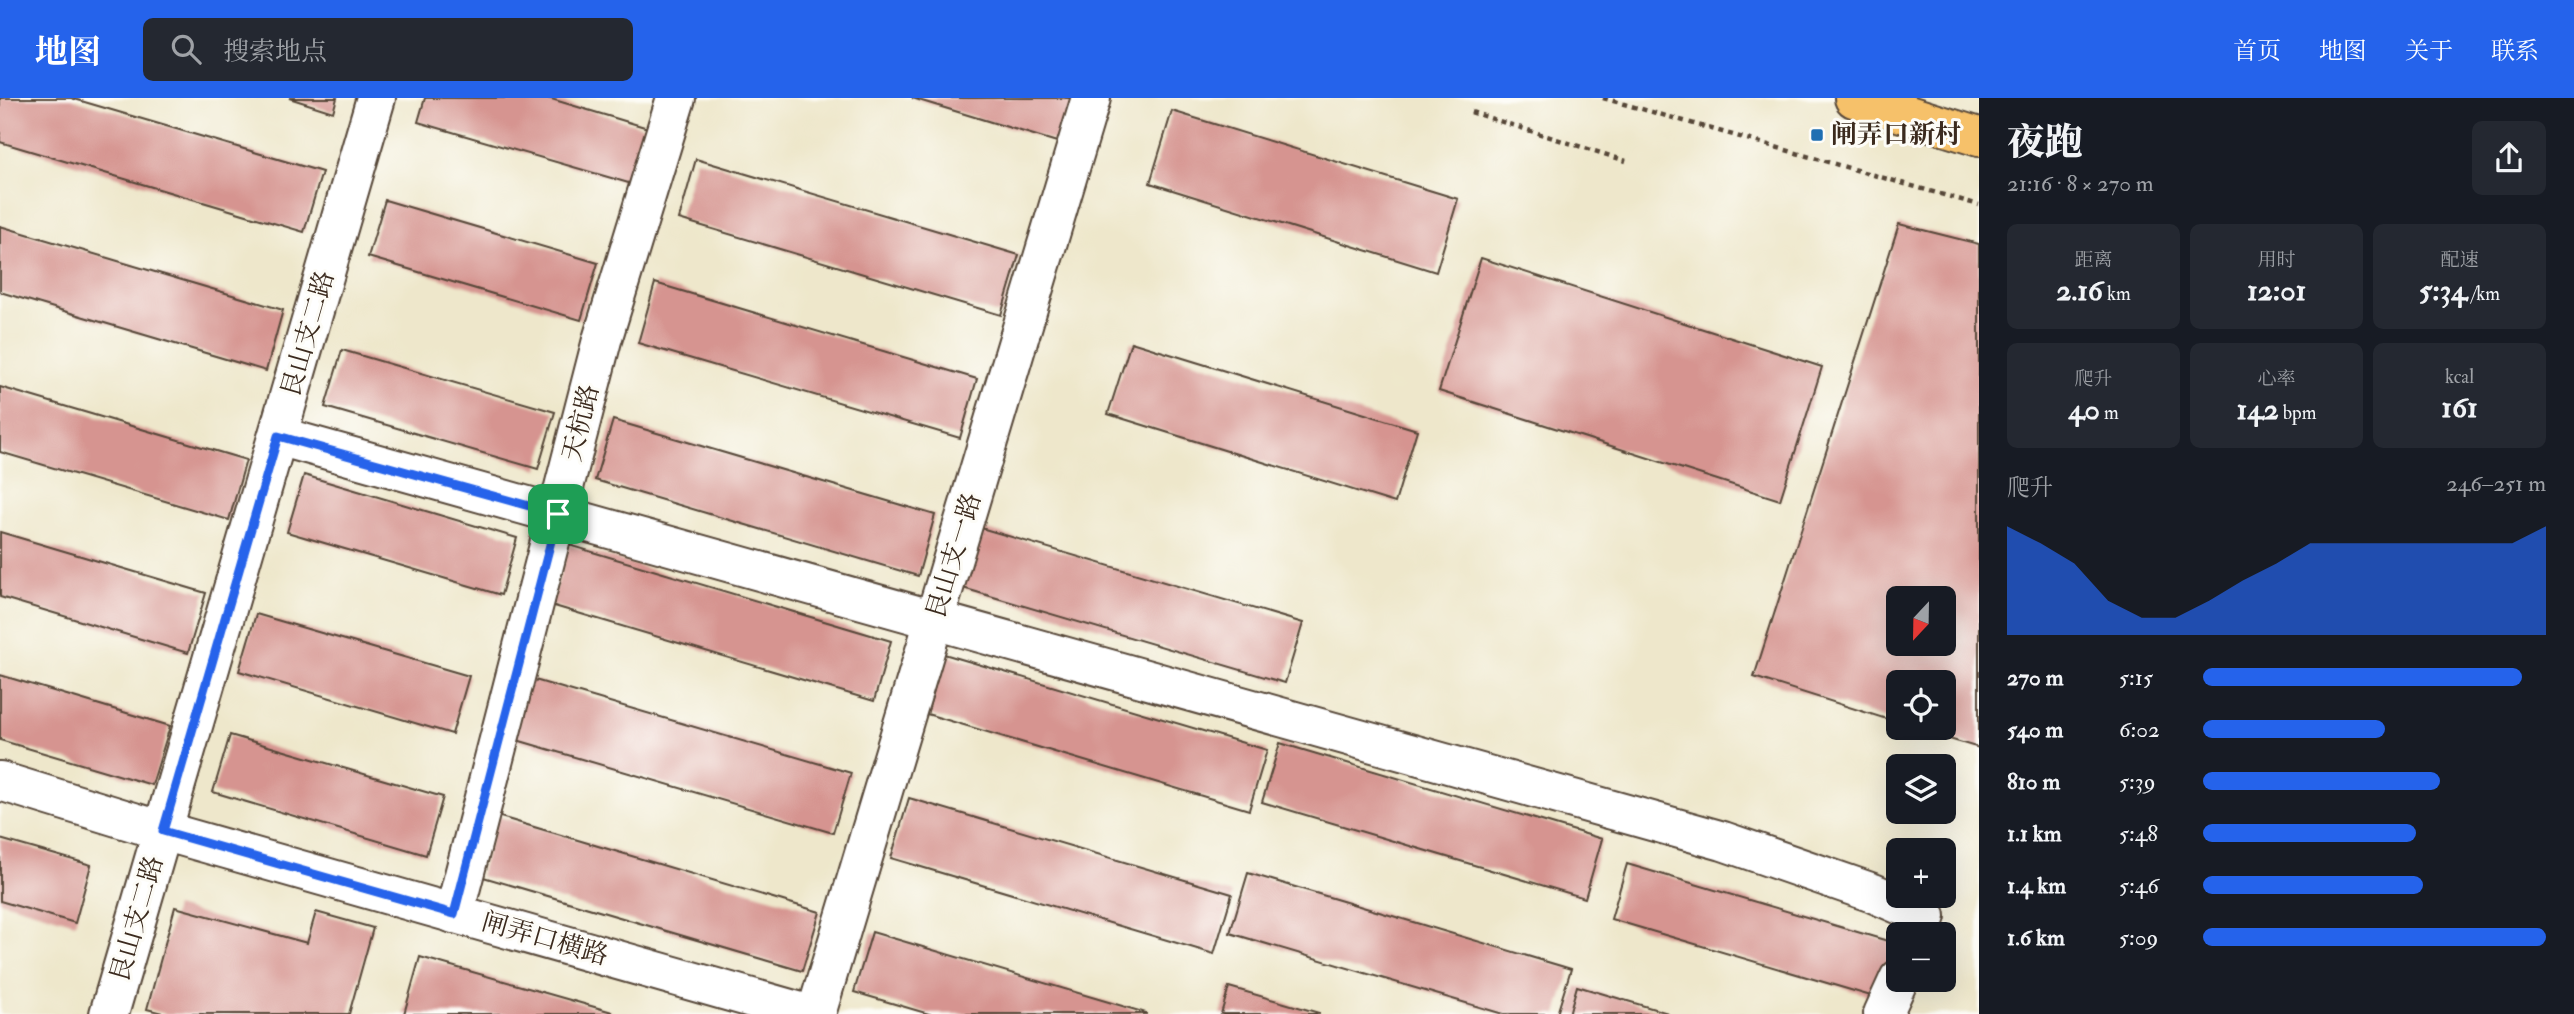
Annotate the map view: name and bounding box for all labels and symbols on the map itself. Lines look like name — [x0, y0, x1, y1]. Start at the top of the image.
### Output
place label: 闸弄口新村 — [1831, 119, 1961, 151]
marker: 闸弄口新村 — [1809, 127, 1825, 143]
street label: 艮山支二路 — [275, 267, 341, 401]
street label: 天杭路 — [556, 381, 606, 465]
pin — [528, 484, 588, 544]
street label: 艮山支一路 — [920, 489, 988, 623]
north arrow — [1886, 586, 1956, 656]
street label: 艮山支二路 — [104, 852, 170, 986]
street label: 闸弄口横路 — [478, 906, 612, 972]

